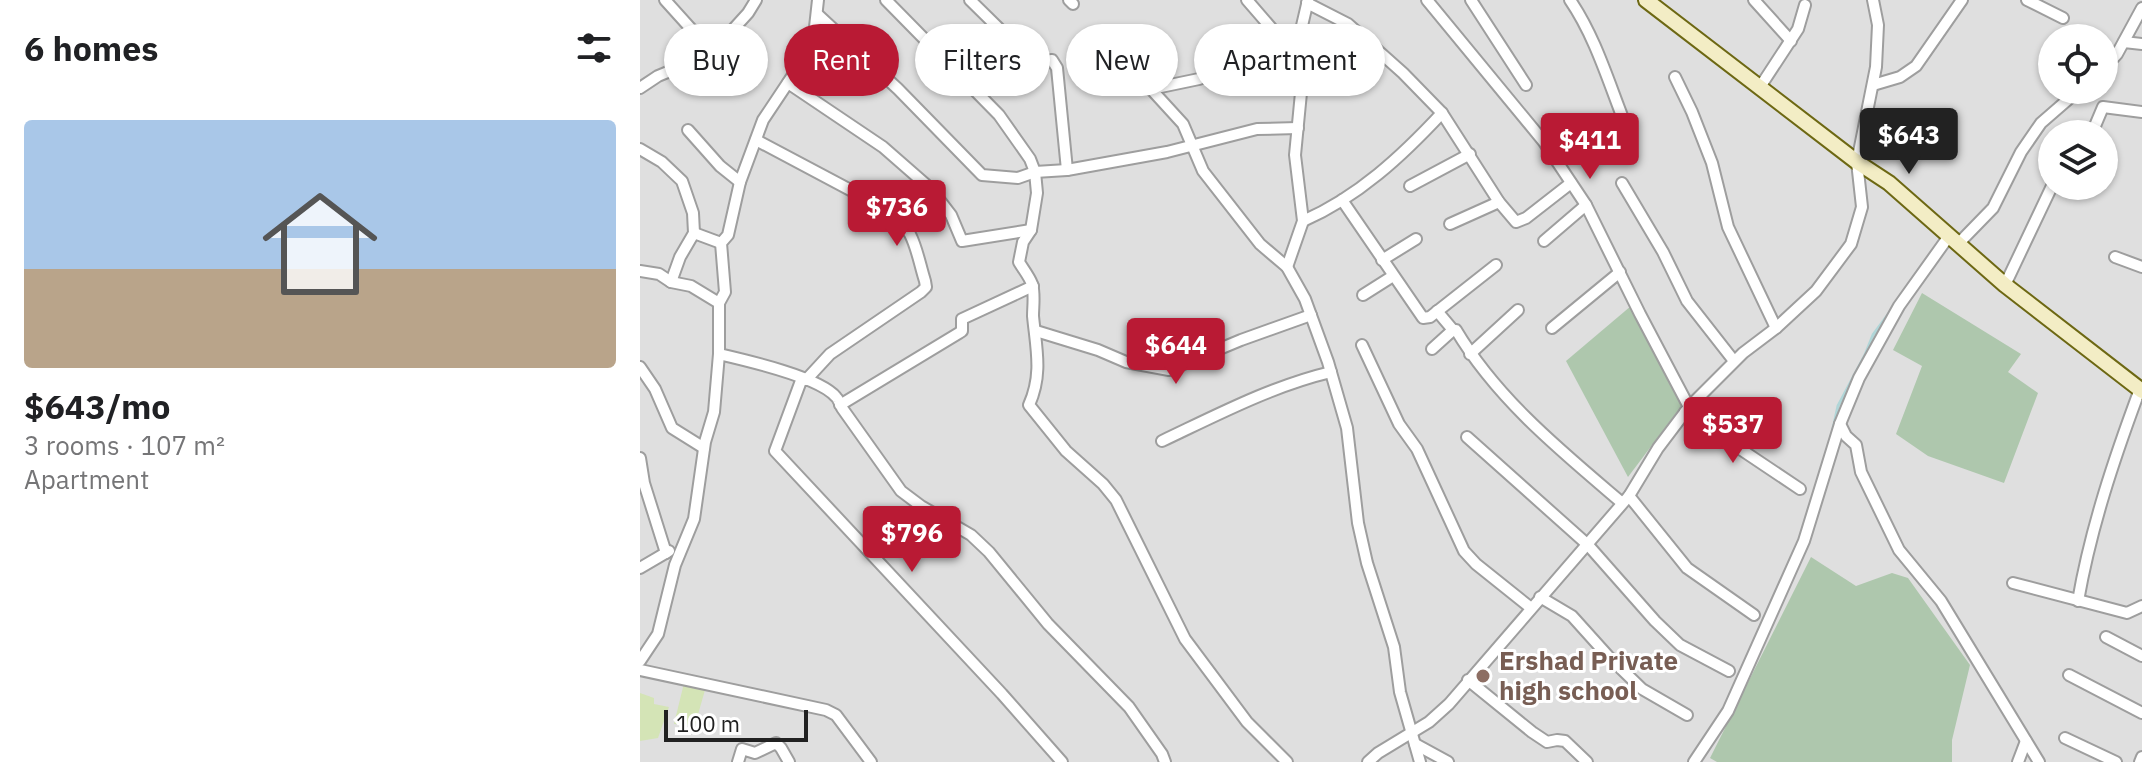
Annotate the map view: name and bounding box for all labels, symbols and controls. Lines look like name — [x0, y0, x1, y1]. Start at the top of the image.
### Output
chip: Buy — [664, 24, 768, 96]
chip: Rent — [784, 24, 899, 96]
chip: Filters — [915, 24, 1050, 96]
chip: New — [1066, 24, 1178, 96]
chip: Apartment — [1194, 24, 1385, 96]
map controls — [2038, 24, 2118, 200]
button: locate — [2038, 24, 2118, 104]
text: 6 homes — [24, 26, 159, 70]
icon: filters — [572, 26, 616, 70]
pin: $643 — [1862, 108, 1956, 176]
pin: $411 — [1543, 113, 1637, 181]
text: $643 — [1878, 117, 1940, 151]
button: layers — [2038, 120, 2118, 200]
text: $411 — [1559, 122, 1621, 156]
icon: home — [248, 172, 392, 316]
pin: $736 — [850, 180, 944, 248]
text: $736 — [866, 189, 928, 223]
pin: $644 — [1129, 318, 1223, 386]
text: $644 — [1145, 327, 1207, 361]
text: $643/mo — [24, 384, 171, 428]
pin: $537 — [1686, 397, 1780, 465]
text: $537 — [1702, 406, 1764, 440]
text: 3 rooms · 107 m² — [24, 428, 225, 462]
text: Apartment — [24, 462, 149, 496]
pin: $796 — [865, 506, 959, 574]
text: $796 — [881, 515, 943, 549]
place label: Ershad Private high school — [1499, 643, 1678, 707]
marker: Ershad Private high school — [1474, 667, 1492, 685]
scale bar — [664, 706, 808, 742]
text: 100 m — [676, 709, 740, 738]

